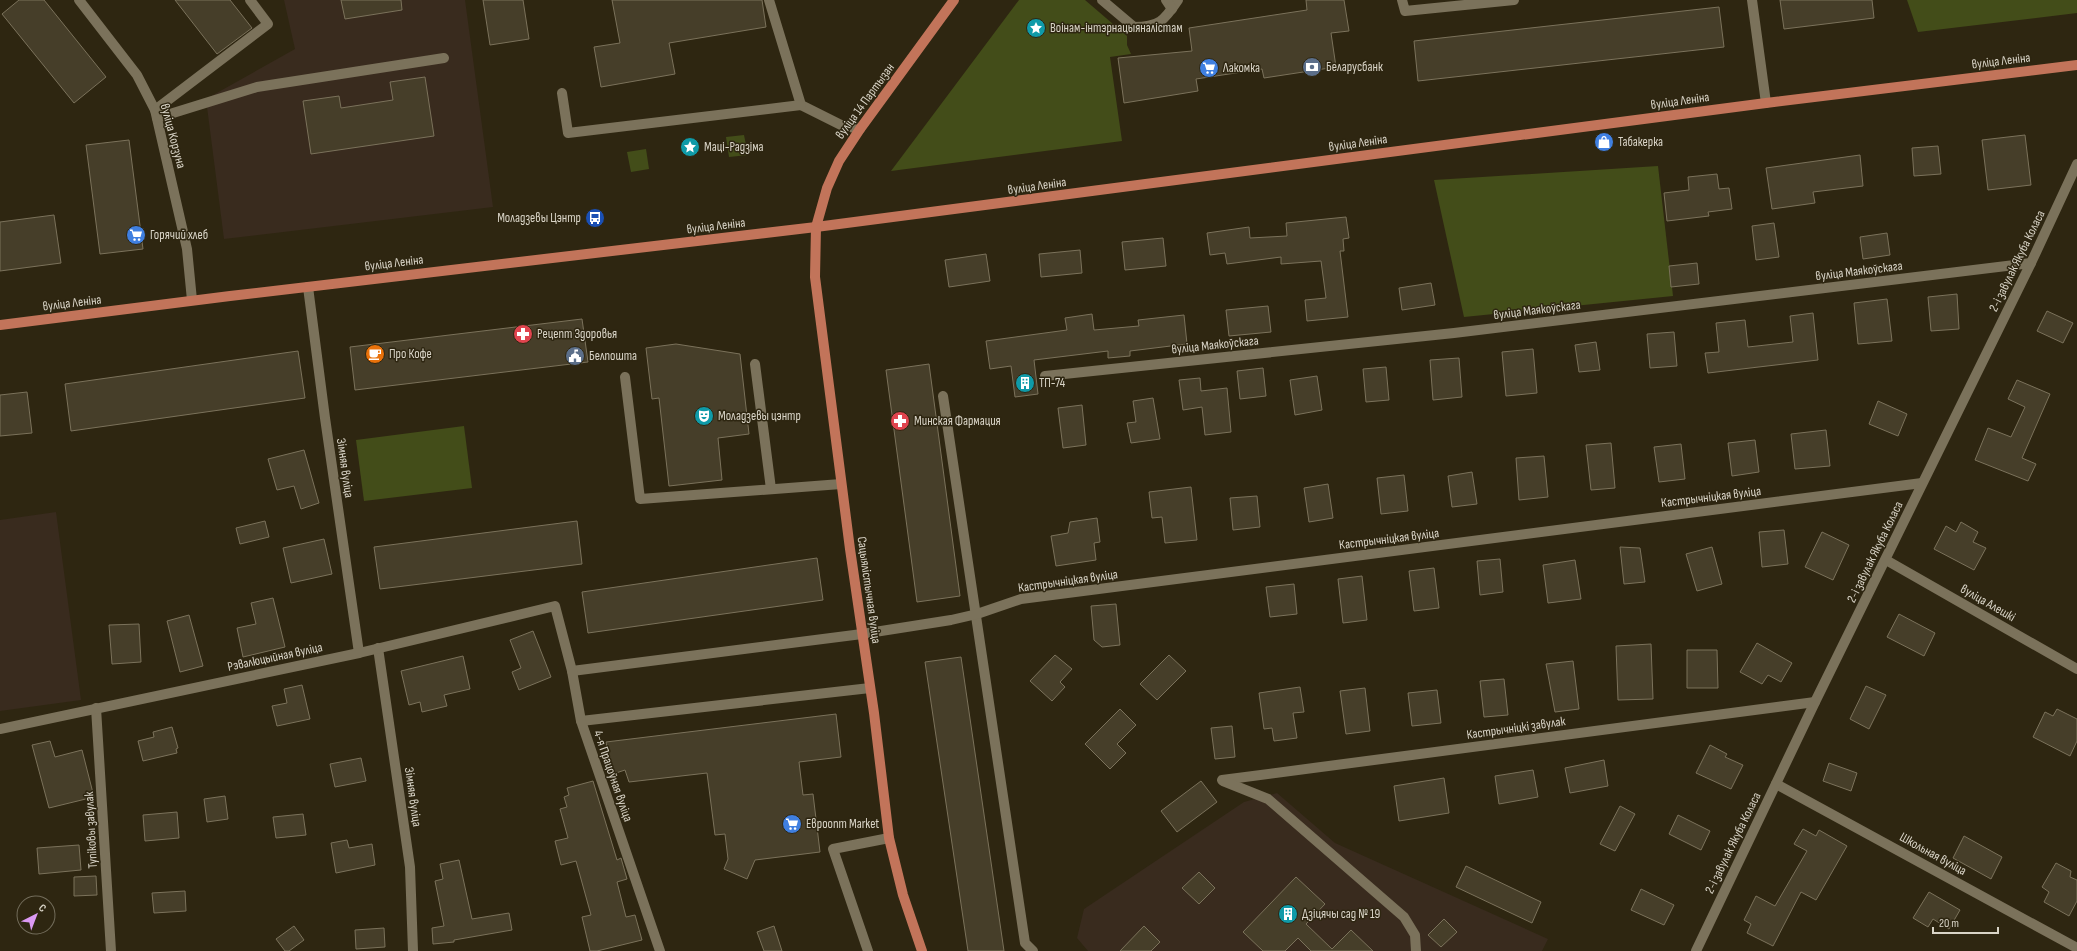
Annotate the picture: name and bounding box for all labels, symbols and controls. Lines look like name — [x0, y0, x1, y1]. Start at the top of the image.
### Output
place icon: Воінам-інтэрнацыяналістам — [1025, 17, 1047, 39]
place label: Воінам-інтэрнацыяналістам — [1050, 20, 1183, 36]
street label: вуліца Леніна — [1971, 49, 2031, 73]
bank icon: Беларусбанк — [1301, 56, 1323, 78]
supermarket icon: Лакомка — [1198, 57, 1220, 79]
place label: Беларусбанк — [1326, 59, 1383, 75]
street label: вуліца 14 Партызан — [832, 60, 898, 142]
place label: Лакомка — [1222, 60, 1260, 76]
street label: вуліца Леніна — [1650, 89, 1710, 113]
street label: вуліца Корзуна — [157, 102, 189, 170]
street label: вуліца Леніна — [1328, 131, 1388, 155]
shop icon: Табакерка — [1593, 131, 1615, 153]
place label: Табакерка — [1618, 134, 1663, 150]
place icon: Маці-Радзіма — [679, 136, 701, 158]
place label: Маці-Радзіма — [704, 139, 764, 155]
street label: вуліца Леніна — [1007, 174, 1067, 198]
bus stop icon: Моладзевы Цэнтр — [584, 207, 606, 229]
street label: 2-і завулак Якуба Коласа — [1986, 208, 2048, 314]
place label: Моладзевы Цэнтр — [497, 210, 581, 226]
street label: вуліца Леніна — [686, 214, 746, 238]
supermarket icon: Горячий хлеб — [125, 224, 147, 246]
place label: Горячий хлеб — [150, 227, 208, 243]
street label: вуліца Леніна — [364, 251, 424, 275]
street label: вуліца Маякоўскага — [1815, 258, 1903, 284]
street label: вуліца Леніна — [42, 291, 102, 315]
street label: вуліца Маякоўскага — [1493, 297, 1581, 323]
pharmacy icon: Рецепт Здоровья — [512, 323, 534, 345]
place label: Рецепт Здоровья — [537, 326, 617, 342]
street label: вуліца Маякоўскага — [1171, 332, 1259, 358]
cafe icon: Про Кофе — [364, 343, 386, 365]
public building icon: Белпошта — [564, 345, 586, 367]
place label: Про Кофе — [389, 346, 432, 362]
place label: Белпошта — [589, 348, 637, 364]
building icon: ТП-74 — [1014, 372, 1036, 394]
place label: ТП-74 — [1039, 375, 1066, 391]
theatre icon: Моладзевы цэнтр — [693, 405, 715, 427]
place label: Моладзевы цэнтр — [718, 408, 801, 424]
pharmacy icon: Минская Фармация — [889, 410, 911, 432]
place label: Минская Фармация — [914, 413, 1001, 429]
street label: Зімняя вуліца — [333, 437, 357, 499]
street label: Кастрычніцкая вуліца — [1660, 483, 1762, 511]
street label: 2-і завулак Якуба Коласа — [1844, 499, 1906, 605]
street label: Кастрычніцкая вуліца — [1338, 525, 1440, 553]
street label: Сацыялістычная вуліца — [854, 536, 884, 644]
street label: Кастрычніцкая вуліца — [1017, 566, 1119, 596]
street label: вуліца Алешкі — [1958, 581, 2018, 625]
street label: Рэвалюцыйная вуліца — [226, 639, 324, 675]
street label: Кастрычніцкі завулак — [1466, 713, 1567, 743]
street label: 4-я Працоўная вуліца — [590, 728, 636, 824]
street label: Зімняя вуліца — [401, 766, 425, 828]
street label: 2-і завулак Якуба Коласа — [1702, 790, 1764, 896]
street label: Тупіковы завулак — [81, 791, 101, 869]
supermarket icon: Евроопт Market — [781, 813, 803, 835]
place label: Евроопт Market — [806, 816, 879, 832]
street label: Школьная вуліца — [1897, 829, 1969, 879]
north arrow — [16, 895, 56, 935]
text: С — [36, 901, 49, 915]
building icon: Дзіцячы сад № 19 — [1277, 903, 1299, 925]
place label: Дзіцячы сад № 19 — [1302, 906, 1381, 922]
scale bar — [1933, 909, 1998, 935]
text: 20 m — [1939, 916, 1959, 931]

